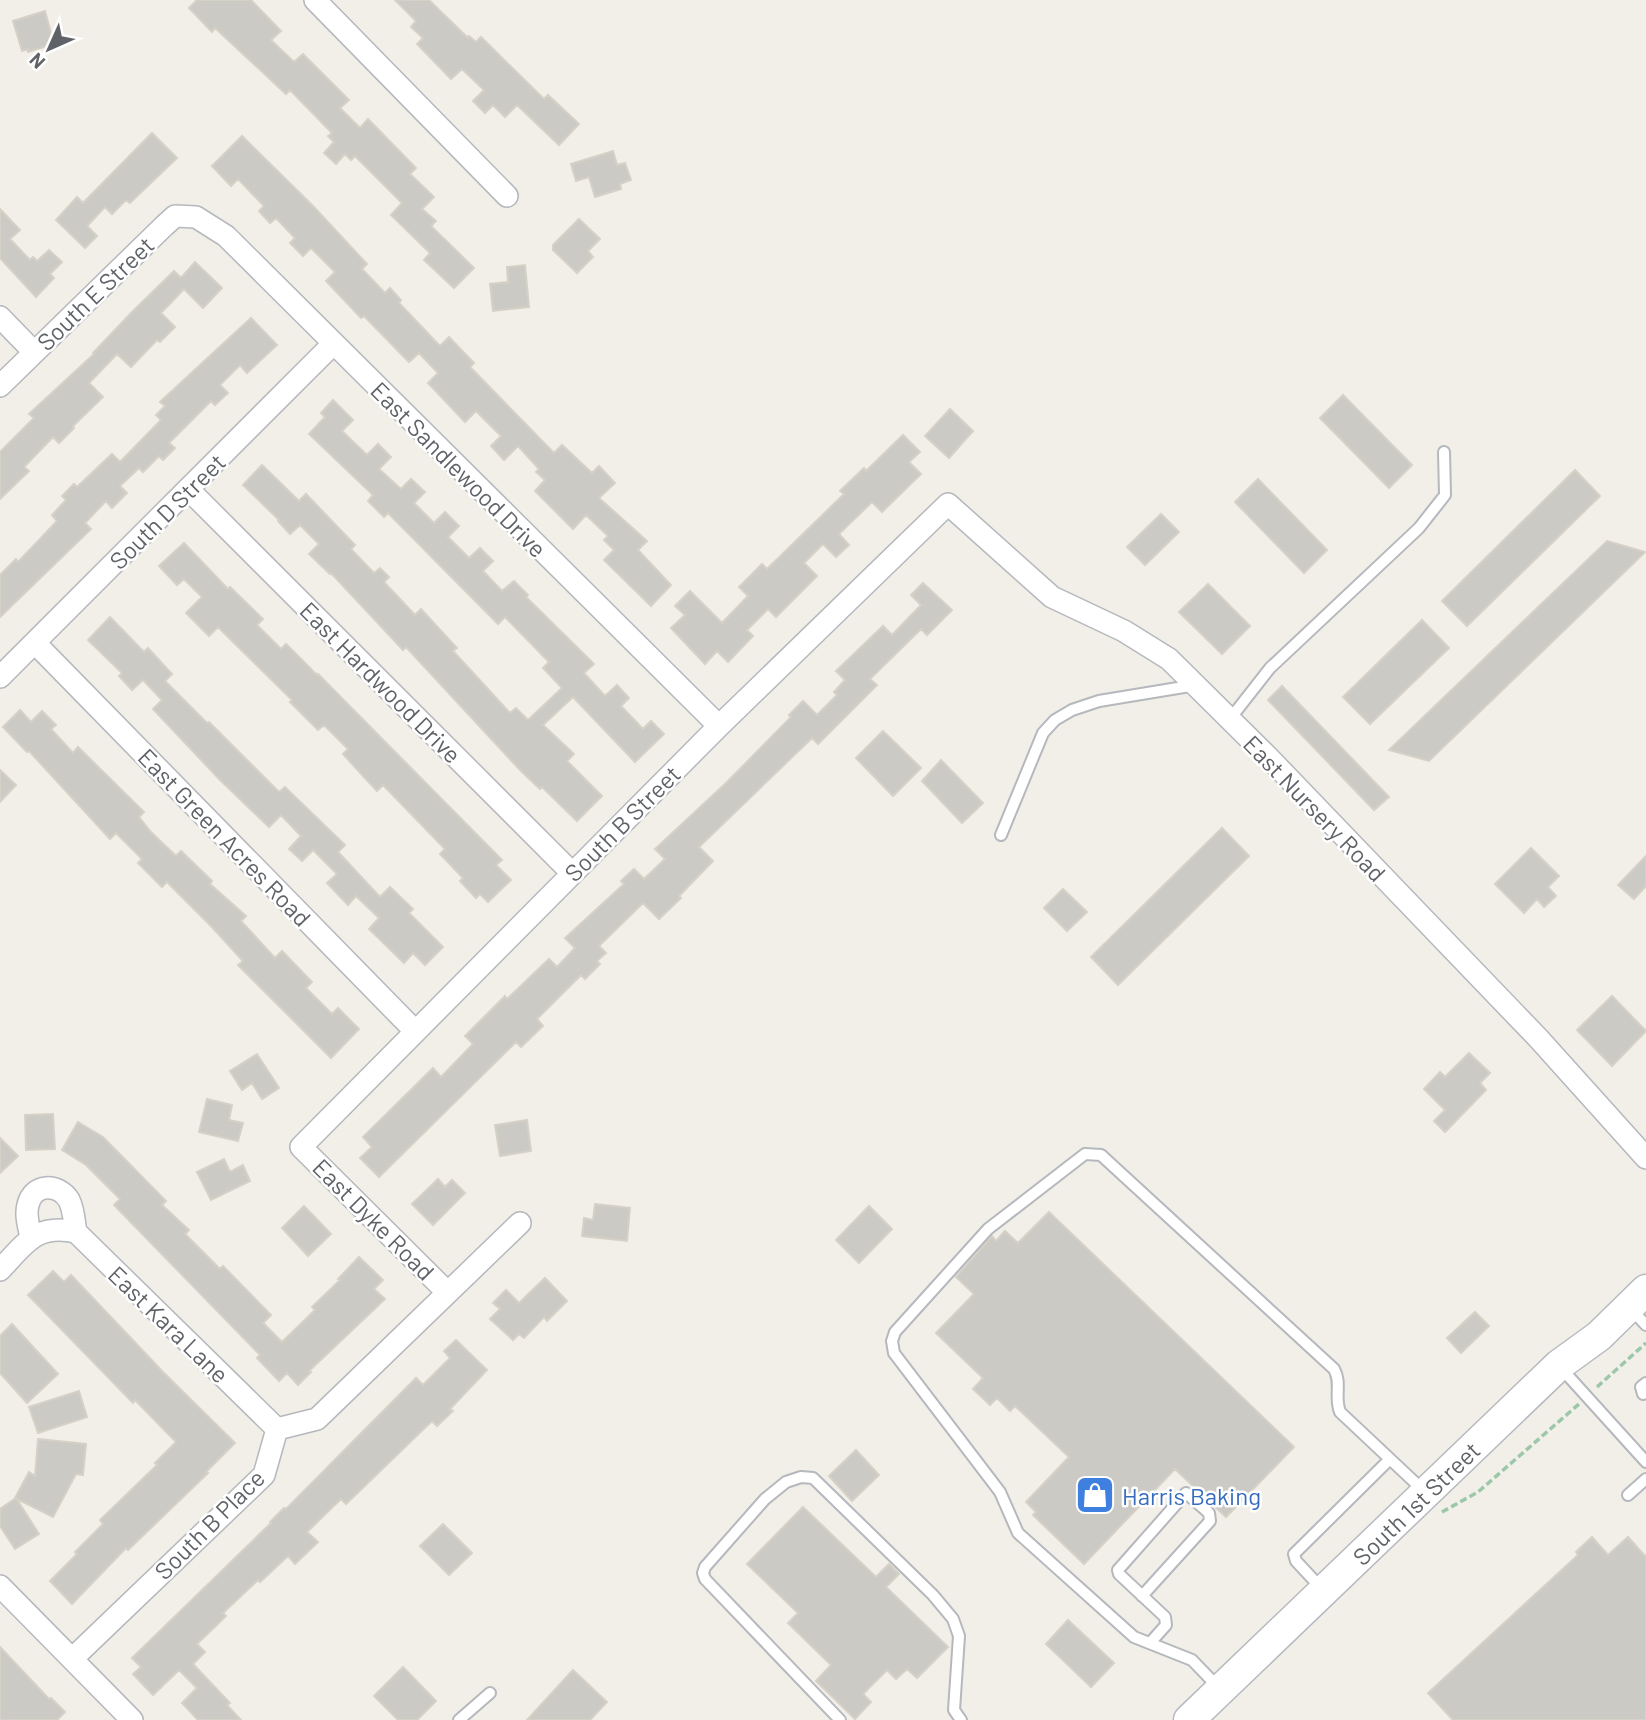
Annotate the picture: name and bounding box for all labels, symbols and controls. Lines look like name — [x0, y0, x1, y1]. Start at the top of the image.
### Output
north arrow — [14, 14, 84, 84]
text: N — [24, 49, 49, 74]
street label: South E Street — [31, 230, 159, 356]
street label: East Sandlewood Drive — [365, 375, 553, 563]
street label: South D Street — [103, 447, 231, 575]
street label: East Hardwood Drive — [294, 595, 468, 769]
street label: East Nursery Road — [1238, 729, 1392, 887]
street label: East Green Acres Road — [133, 742, 317, 932]
street label: South B Street — [558, 759, 686, 887]
street label: East Dyke Road — [307, 1152, 441, 1286]
street label: East Kara Lane — [103, 1259, 235, 1389]
street label: South 1st Street — [1346, 1435, 1486, 1571]
street label: South B Place — [148, 1463, 270, 1585]
shop icon: Harris Baking — [1074, 1474, 1116, 1516]
place label: Harris Baking — [1122, 1481, 1261, 1510]

